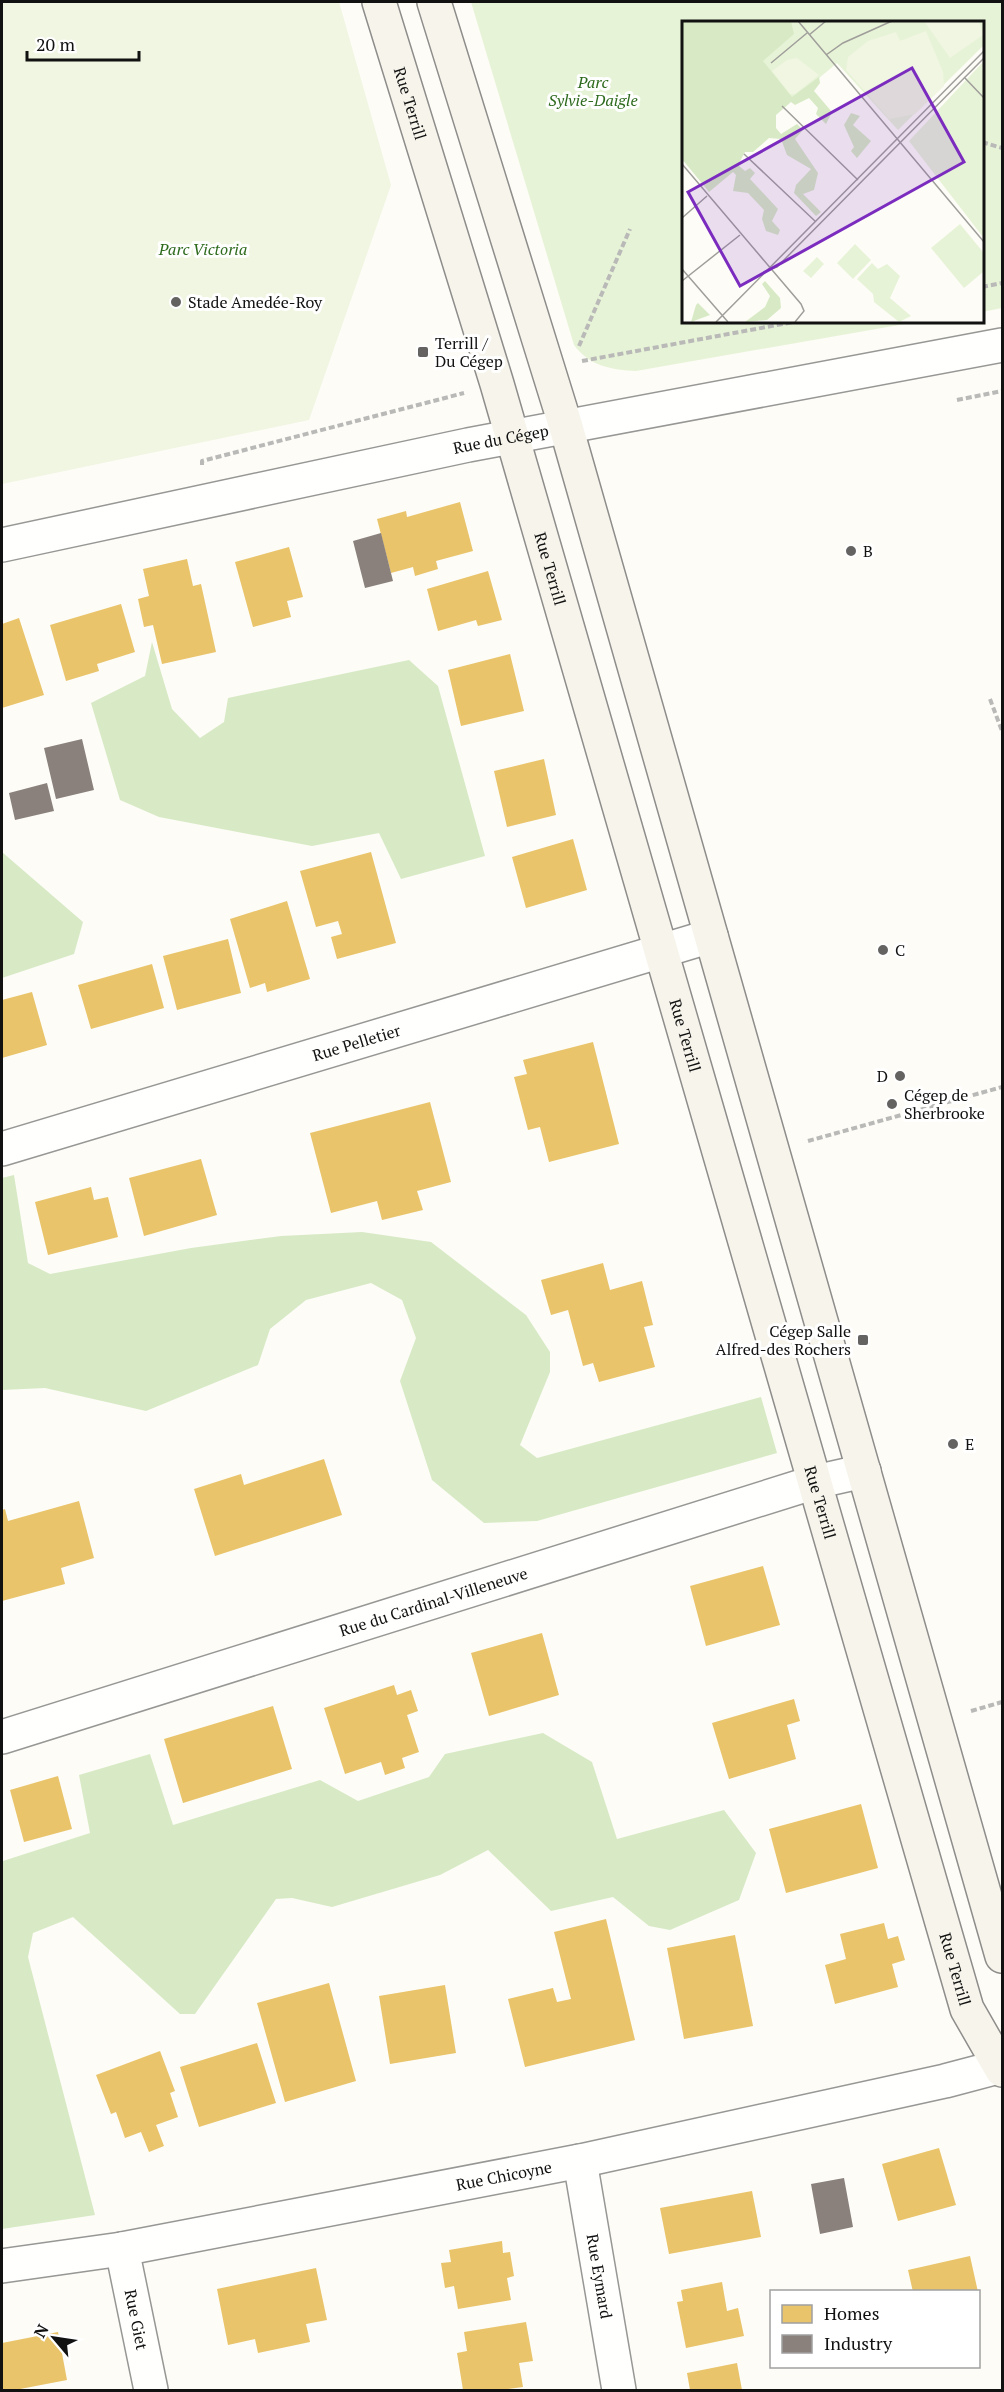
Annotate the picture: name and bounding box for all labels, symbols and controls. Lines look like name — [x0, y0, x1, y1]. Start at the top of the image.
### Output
inset map — [682, 21, 983, 322]
scale bar — [27, 24, 140, 62]
text: 20 m — [36, 32, 76, 56]
street label: Rue Terrill — [389, 64, 432, 143]
park label: Parc Sylvie-Daigle — [548, 71, 638, 111]
park label: Parc Victoria — [158, 238, 247, 260]
place label: Stade Amedée-Roy — [188, 291, 323, 313]
marker: Stade Amedée-Roy — [169, 295, 183, 309]
place label: Terrill / Du Cégep — [435, 332, 503, 372]
marker: Terrill / Du Cégep — [416, 345, 430, 359]
street label: Rue du Cégep — [451, 419, 550, 459]
street label: Rue Terrill — [529, 529, 571, 608]
place label: B — [863, 540, 873, 562]
marker: B — [844, 544, 858, 558]
place label: C — [895, 939, 905, 961]
marker: C — [876, 943, 890, 957]
street label: Rue Terrill — [664, 996, 706, 1075]
street label: Rue Pelletier — [310, 1019, 404, 1066]
place label: D — [877, 1065, 888, 1087]
marker: D — [893, 1069, 907, 1083]
place label: Cégep de Sherbrooke — [904, 1084, 985, 1124]
marker: Cégep de Sherbrooke — [885, 1097, 899, 1111]
place label: Cégep Salle Alfred-des Rochers — [715, 1320, 851, 1360]
marker: Cégep Salle Alfred-des Rochers — [856, 1333, 870, 1347]
place label: E — [965, 1433, 974, 1455]
marker: E — [946, 1437, 960, 1451]
street label: Rue Terrill — [799, 1463, 842, 1542]
street label: Rue du Cardinal-Villeneuve — [336, 1562, 530, 1642]
street label: Rue Terrill — [934, 1930, 977, 2009]
street label: Rue Chicoyne — [454, 2156, 554, 2196]
street label: Rue Eymard — [582, 2232, 618, 2321]
street label: Rue Giet — [120, 2287, 153, 2352]
legend — [770, 2290, 980, 2368]
text: Homes — [824, 2301, 879, 2325]
north arrow — [24, 2308, 84, 2368]
text: N — [28, 2320, 53, 2341]
text: Industry — [824, 2331, 893, 2355]

